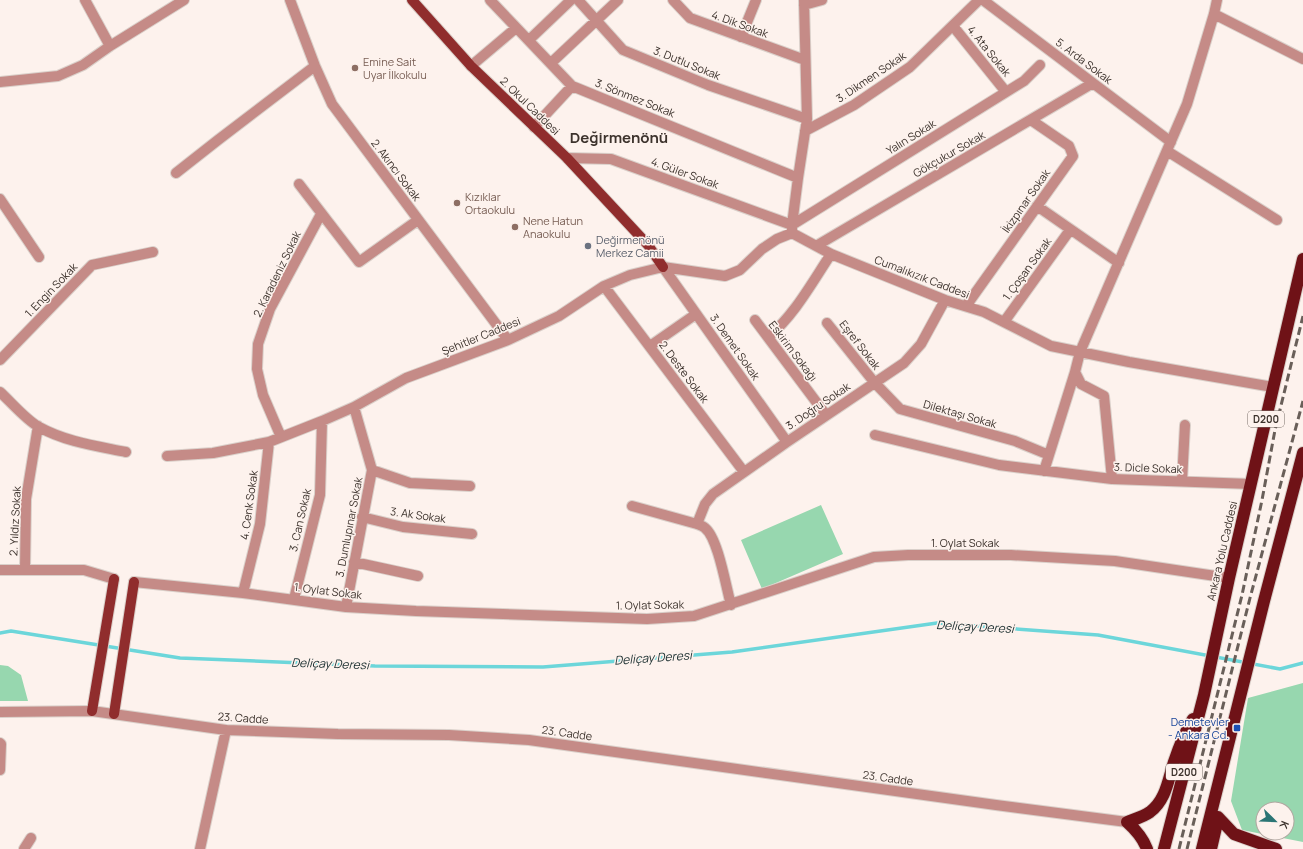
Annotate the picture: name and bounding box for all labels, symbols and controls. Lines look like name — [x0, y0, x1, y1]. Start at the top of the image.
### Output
street label: 4. Dik Sokak — [710, 6, 771, 41]
street label: 4. Ata Sokak — [964, 22, 1015, 80]
street label: 5. Arda Sokak — [1053, 34, 1116, 87]
street label: 3. Dutlu Sokak — [651, 42, 723, 83]
street label: 3. Dikmen Sokak — [833, 47, 909, 105]
place label: Emine Sait Uyar İlkokulu — [363, 54, 427, 82]
marker: Emine Sait Uyar İlkokulu — [350, 63, 360, 73]
street label: 2. Okul Caddesi — [497, 73, 564, 138]
street label: 3. Sönmez Sokak — [593, 75, 678, 121]
street label: Yalın Sokak — [883, 115, 939, 158]
district label: Değirmenönü — [570, 127, 668, 148]
street label: Gökçukur Sokak — [910, 127, 988, 180]
street label: 2. Akıncı Sokak — [368, 136, 425, 204]
street label: 4. Güler Sokak — [649, 153, 722, 192]
street label: İkizpınar Sokak — [998, 165, 1053, 236]
place label: Kızıklar Ortaokulu — [465, 189, 515, 217]
marker: Kızıklar Ortaokulu — [452, 198, 462, 208]
place label: Nene Hatun Anaokulu — [523, 213, 583, 241]
marker: Nene Hatun Anaokulu — [510, 222, 520, 232]
street label: 2. Karadeniz Sokak — [249, 228, 304, 319]
place label: Değirmenönü Merkez Camii — [596, 232, 665, 260]
street label: 1. Çoşan Sokak — [999, 234, 1055, 303]
marker: Değirmenönü Merkez Camii — [583, 241, 593, 251]
street label: Cumalıkızık Caddesi — [872, 251, 972, 302]
street label: 1. Engin Sokak — [21, 259, 81, 320]
street label: 3. Demet Sokak — [707, 311, 764, 383]
street label: Şehitler Caddesi — [439, 313, 522, 358]
street label: Eskirim Sokağı — [766, 317, 821, 384]
street label: Eşref Sokak — [836, 317, 885, 373]
street label: 2. Deste Sokak — [656, 338, 713, 406]
street label: 3. Doğru Sokak — [783, 378, 853, 433]
street label: Dilektaşı Sokak — [922, 396, 999, 431]
road number: D200 — [1248, 411, 1284, 427]
street label: 3. Dicle Sokak — [1114, 459, 1183, 476]
street label: 4. Cenk Sokak — [236, 469, 261, 541]
street label: 3. Dumlupınar Sokak — [331, 475, 366, 578]
street label: 2. Yıldız Sokak — [5, 485, 24, 556]
street label: 3. Can Sokak — [285, 486, 314, 553]
street label: Ankara Yolu Caddesi — [1203, 500, 1240, 602]
street label: 3. Ak Sokak — [389, 503, 447, 526]
street label: 1. Oylat Sokak — [931, 535, 1000, 550]
street label: 1. Oylat Sokak — [293, 579, 363, 602]
street label: 1. Oylat Sokak — [616, 596, 685, 613]
water label: Deliçay Deresi — [936, 616, 1016, 637]
water label: Deliçay Deresi — [614, 646, 695, 669]
water label: Deliçay Deresi — [291, 654, 371, 673]
street label: 23. Cadde — [217, 708, 269, 727]
place label: Demetevler - Ankara Cd. — [1168, 714, 1229, 742]
street label: 23. Cadde — [541, 722, 594, 744]
marker: Demetevler - Ankara Cd. — [1232, 723, 1242, 733]
road number: D200 — [1166, 764, 1202, 780]
street label: 23. Cadde — [862, 767, 915, 789]
north arrow — [1255, 801, 1295, 841]
text: K — [1276, 819, 1293, 832]

